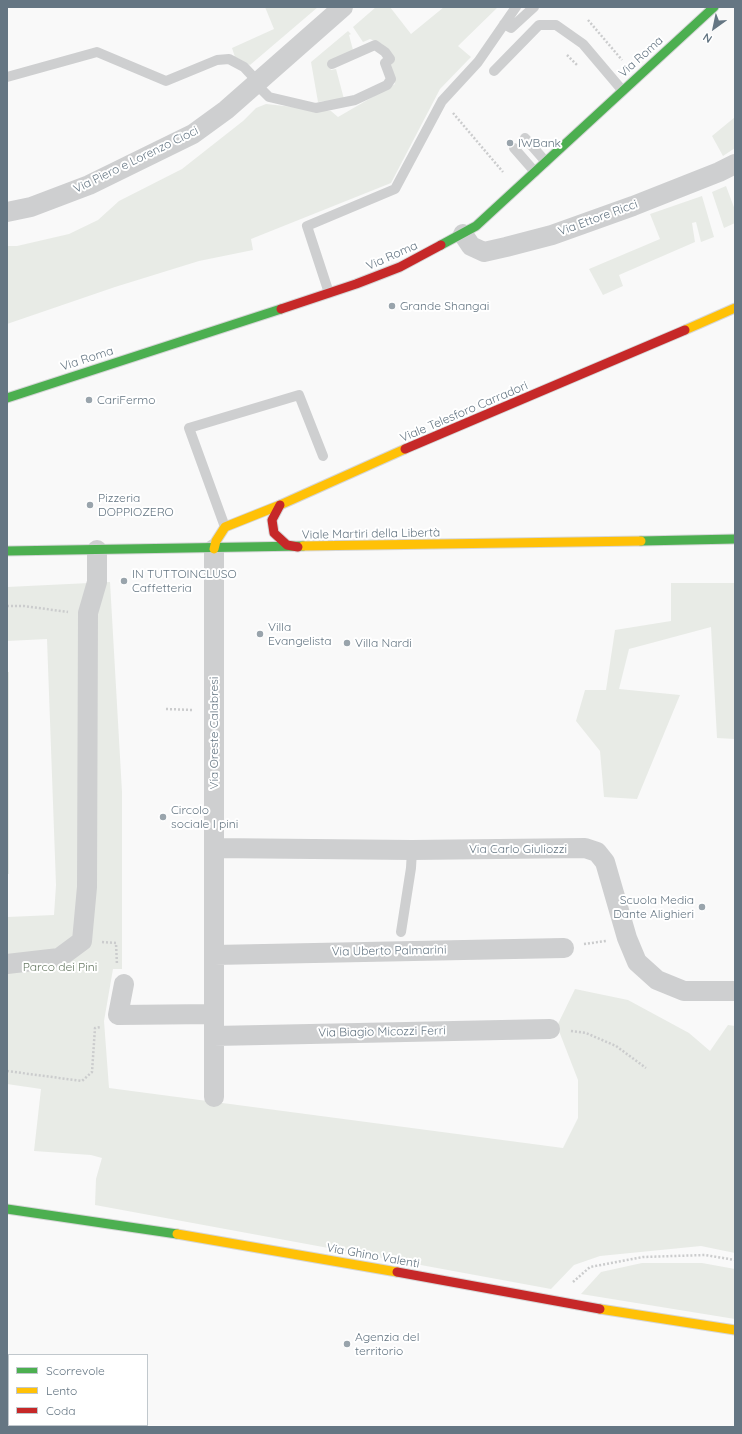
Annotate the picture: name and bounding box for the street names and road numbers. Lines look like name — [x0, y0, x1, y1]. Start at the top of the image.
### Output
street label: Via Roma — [616, 33, 666, 81]
street label: Via Piero e Lorenzo Cioci — [71, 124, 201, 196]
street label: Via Ettore Ricci — [556, 197, 640, 239]
street label: Via Roma — [364, 238, 420, 274]
street label: Via Roma — [59, 344, 115, 374]
street label: Viale Telesforo Carradori — [398, 379, 530, 445]
street label: Viale Martiri della Libertà — [302, 526, 440, 542]
street label: Via Oreste Calabresi — [207, 677, 221, 789]
street label: Via Carlo Giuliozzi — [469, 842, 567, 856]
street label: Via Uberto Palmarini — [331, 943, 447, 959]
street label: Via Biagio Micozzi Ferri — [318, 1024, 446, 1040]
street label: Via Ghino Valenti — [325, 1241, 421, 1271]

